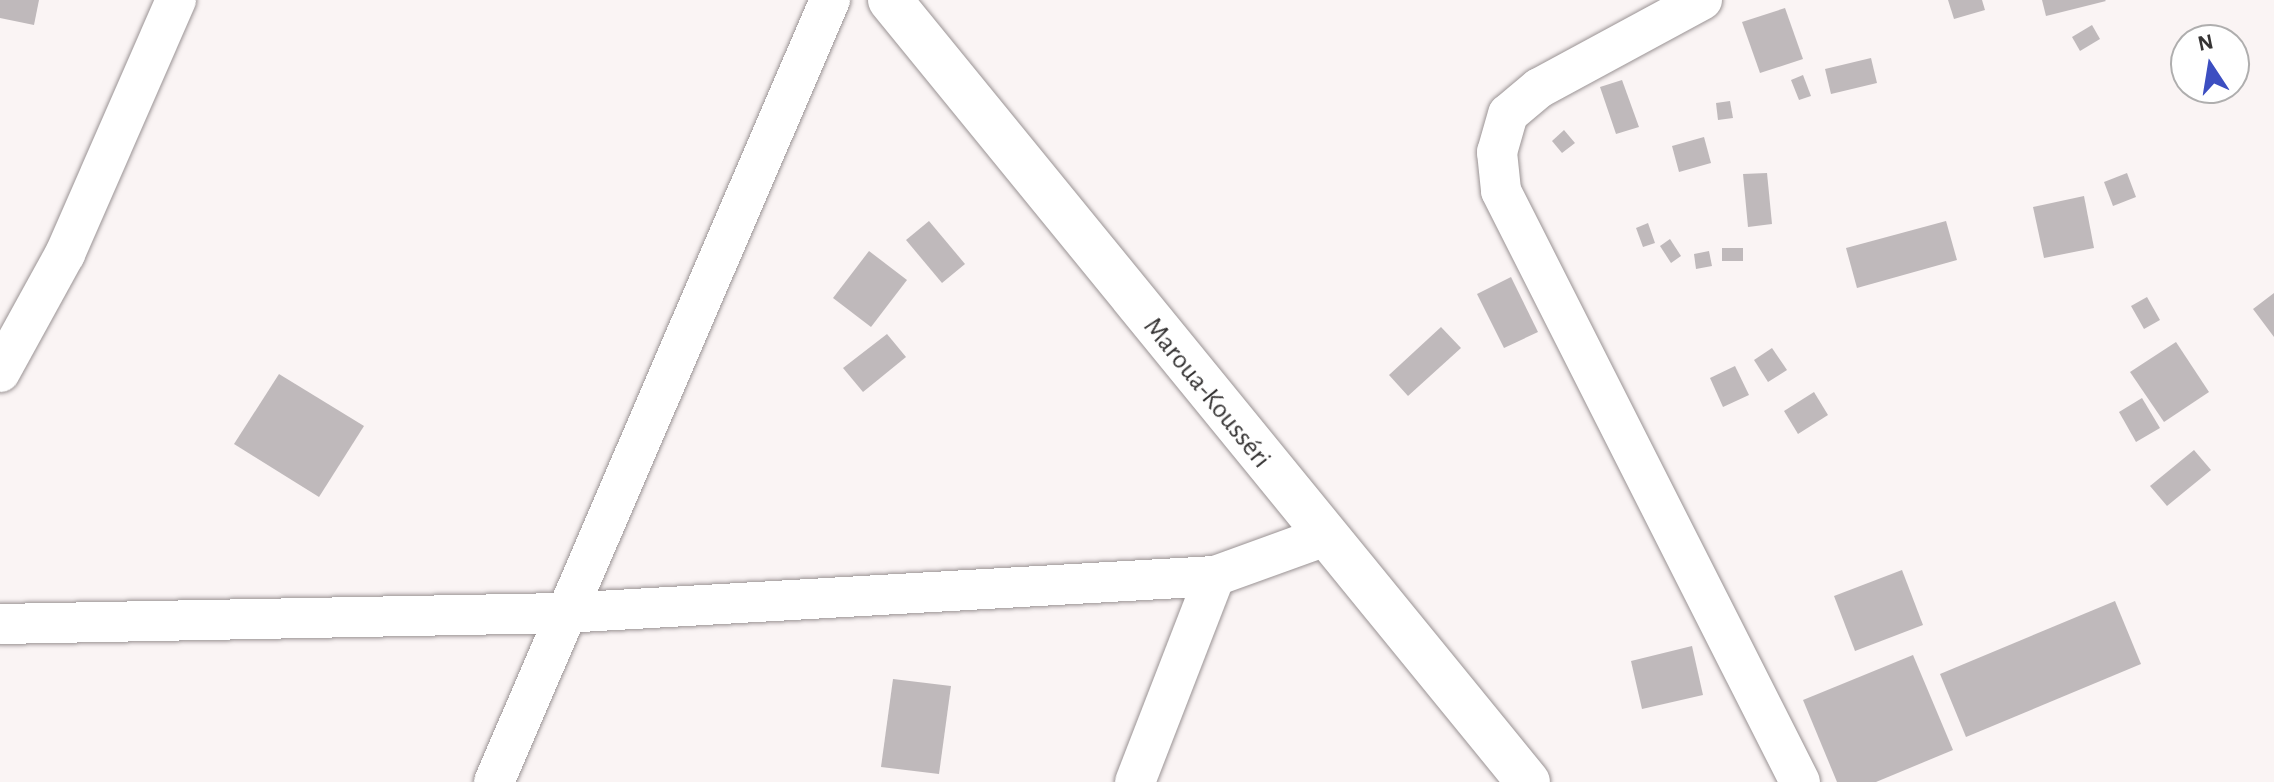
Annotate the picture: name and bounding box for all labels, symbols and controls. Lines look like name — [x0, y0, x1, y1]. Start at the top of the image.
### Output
north arrow — [2170, 24, 2250, 104]
text: N — [2196, 30, 2215, 55]
street label: Maroua-Kousséri — [1136, 311, 1278, 475]

